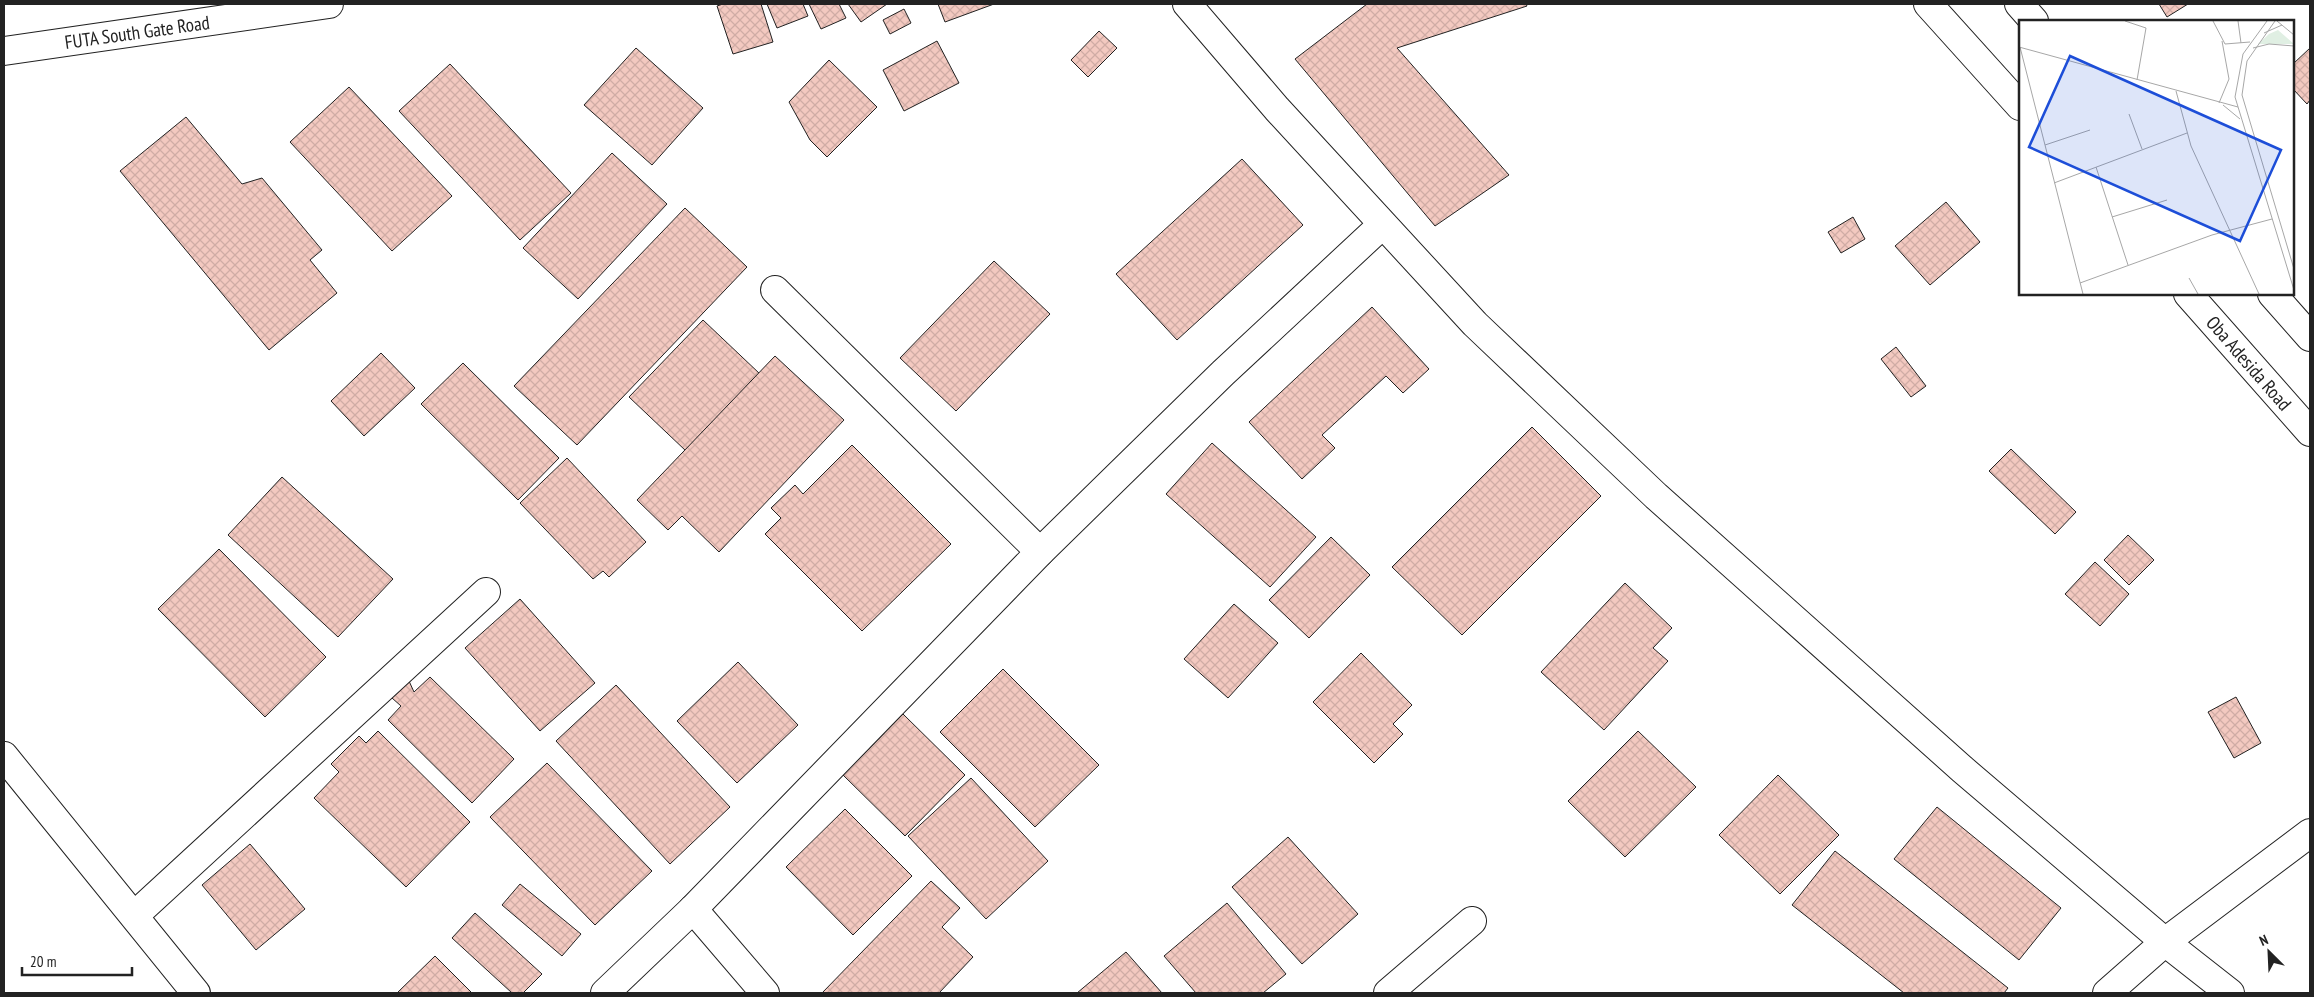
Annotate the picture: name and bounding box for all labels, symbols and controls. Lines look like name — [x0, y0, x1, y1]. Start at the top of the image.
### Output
street label: FUTA South Gate Road — [63, 10, 211, 54]
inset map — [2019, 20, 2294, 295]
street label: Oba Adesida Road — [2201, 311, 2297, 415]
north arrow — [2244, 927, 2294, 977]
text: N — [2257, 930, 2271, 950]
scale bar — [22, 944, 132, 976]
text: 20 m — [30, 952, 56, 971]

